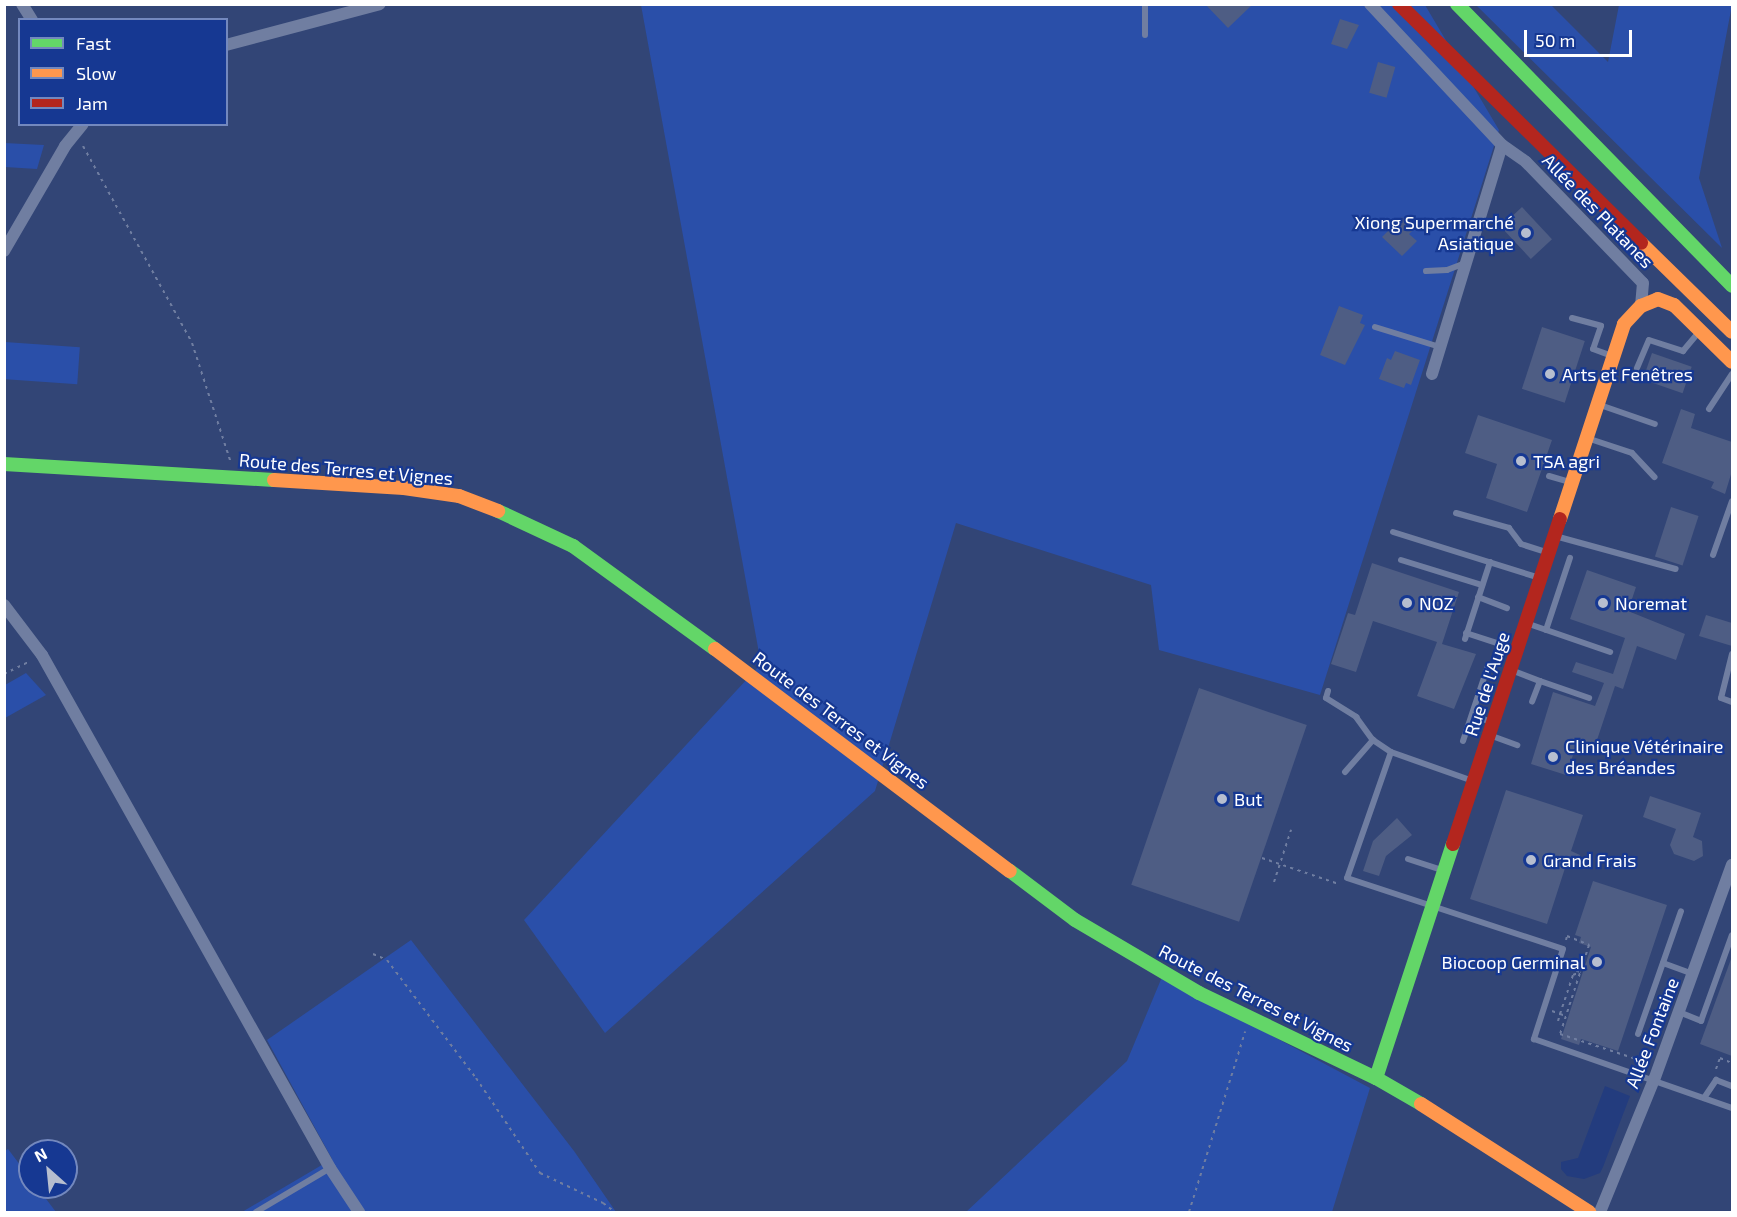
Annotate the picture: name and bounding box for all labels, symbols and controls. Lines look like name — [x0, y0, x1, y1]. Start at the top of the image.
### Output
legend — [18, 18, 228, 126]
scale bar — [1527, 18, 1635, 56]
text: 50 m — [1535, 29, 1575, 51]
text: Fast — [76, 32, 111, 54]
text: Slow — [76, 62, 116, 84]
text: Jam — [76, 92, 108, 114]
street label: Allée des Platanes — [1538, 149, 1658, 273]
place label: Xiong Supermarché Asiatique — [1355, 212, 1514, 254]
marker: Xiong Supermarché Asiatique — [1519, 226, 1533, 240]
place label: Arts et Fenêtres — [1562, 363, 1693, 385]
marker: Arts et Fenêtres — [1543, 367, 1557, 381]
street label: Route des Terres et Vignes — [238, 449, 454, 489]
place label: TSA agri — [1533, 450, 1600, 472]
marker: TSA agri — [1514, 454, 1528, 468]
place label: NOZ — [1419, 592, 1454, 614]
place label: Noremat — [1615, 592, 1687, 614]
marker: NOZ — [1400, 596, 1414, 610]
marker: Noremat — [1596, 596, 1610, 610]
street label: Rue de l'Auge — [1460, 629, 1514, 739]
street label: Route des Terres et Vignes — [748, 646, 934, 794]
place label: Clinique Vétérinaire des Bréandes — [1565, 736, 1724, 778]
marker: Clinique Vétérinaire des Bréandes — [1546, 750, 1560, 764]
place label: But — [1234, 788, 1262, 810]
marker: But — [1215, 792, 1229, 806]
place label: Grand Frais — [1543, 849, 1636, 871]
marker: Grand Frais — [1524, 853, 1538, 867]
street label: Route des Terres et Vignes — [1155, 939, 1357, 1057]
place label: Biocoop Germinal — [1441, 951, 1585, 973]
marker: Biocoop Germinal — [1590, 955, 1604, 969]
street label: Allée Fontaine — [1621, 975, 1683, 1091]
north arrow — [18, 1139, 78, 1199]
text: N — [31, 1143, 50, 1165]

